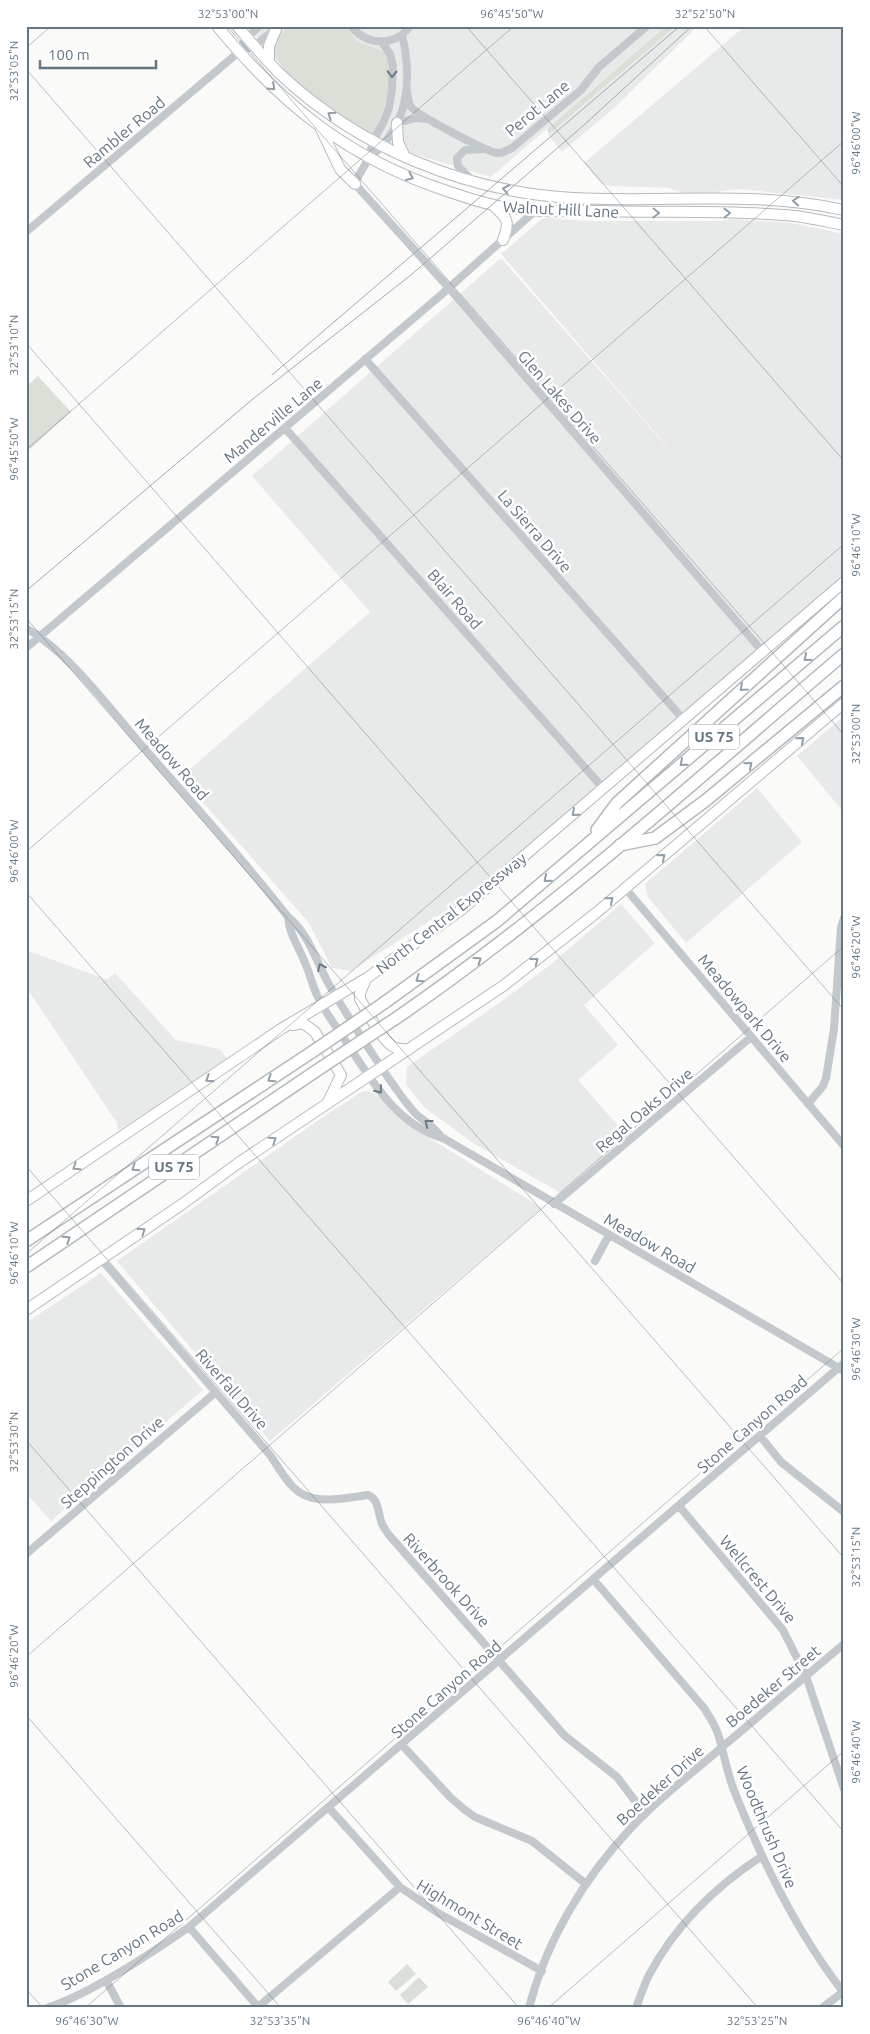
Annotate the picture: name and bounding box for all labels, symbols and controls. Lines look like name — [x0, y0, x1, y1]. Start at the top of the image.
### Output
text: 32°53'00"N — [198, 7, 258, 20]
text: 96°45'50"W — [480, 7, 544, 20]
text: 32°52'50"N — [675, 7, 735, 20]
scale bar — [40, 38, 156, 70]
text: 32°53'05"N — [7, 41, 20, 101]
text: 100 m — [48, 46, 90, 63]
one-way arrow — [387, 70, 398, 78]
street label: Perot Lane — [501, 76, 573, 140]
one-way arrow — [267, 81, 276, 90]
street label: Rambler Road — [80, 93, 168, 171]
text: 96°46'00"W — [849, 111, 862, 175]
one-way arrow — [328, 112, 337, 121]
one-way arrow — [405, 171, 414, 182]
one-way arrow — [502, 184, 511, 195]
one-way arrow — [791, 196, 799, 207]
street label: Walnut Hill Lane — [502, 197, 620, 221]
one-way arrow — [652, 207, 660, 218]
one-way arrow — [723, 207, 731, 218]
text: 32°53'10"N — [7, 315, 20, 375]
street label: Glen Lakes Drive — [515, 347, 605, 447]
street label: Manderville Lane — [220, 374, 326, 466]
text: 96°45'50"W — [7, 417, 20, 481]
street label: La Sierra Drive — [494, 486, 576, 576]
text: 96°46'10"W — [849, 513, 862, 577]
street label: Blair Road — [424, 566, 486, 632]
text: 32°53'15"N — [7, 589, 20, 649]
one-way arrow — [803, 652, 812, 661]
one-way arrow — [739, 682, 748, 691]
text: 32°53'00"N — [849, 704, 862, 764]
street label: Meadow Road — [132, 714, 212, 804]
road number: US 75 — [689, 724, 739, 750]
one-way arrow — [795, 737, 804, 745]
one-way arrow — [679, 757, 688, 766]
one-way arrow — [743, 762, 752, 771]
one-way arrow — [572, 807, 581, 816]
text: 96°46'00"W — [7, 819, 20, 883]
street label: North Central Expressway — [372, 849, 530, 977]
one-way arrow — [657, 853, 666, 862]
one-way arrow — [543, 874, 552, 883]
one-way arrow — [605, 897, 614, 906]
text: 96°46'20"W — [849, 915, 862, 979]
street label: Meadowpark Drive — [695, 950, 795, 1066]
one-way arrow — [472, 957, 481, 967]
one-way arrow — [530, 957, 539, 966]
one-way arrow — [317, 963, 327, 972]
one-way arrow — [415, 973, 424, 982]
street label: Regal Oaks Drive — [592, 1064, 696, 1156]
one-way arrow — [205, 1072, 214, 1082]
one-way arrow — [267, 1073, 276, 1082]
one-way arrow — [374, 1084, 382, 1093]
one-way arrow — [425, 1120, 434, 1128]
one-way arrow — [210, 1136, 220, 1145]
one-way arrow — [267, 1137, 277, 1146]
road number: US 75 — [149, 1154, 199, 1180]
one-way arrow — [73, 1161, 82, 1171]
one-way arrow — [131, 1161, 140, 1171]
street label: Meadow Road — [601, 1210, 699, 1276]
text: 96°46'10"W — [7, 1221, 20, 1285]
one-way arrow — [136, 1228, 146, 1237]
one-way arrow — [61, 1236, 70, 1246]
text: 96°46'30"W — [849, 1317, 862, 1381]
street label: Riverfall Drive — [192, 1345, 272, 1433]
street label: Stone Canyon Road — [693, 1371, 811, 1477]
text: 32°53'30"N — [7, 1412, 20, 1472]
street label: Steppington Drive — [57, 1412, 167, 1512]
text: 32°53'15"N — [849, 1527, 862, 1587]
street label: Riverbrook Drive — [400, 1529, 494, 1631]
street label: Wellcrest Drive — [716, 1532, 800, 1626]
text: 96°46'20"W — [7, 1624, 20, 1688]
street label: Stone Canyon Road — [387, 1636, 505, 1742]
street label: Boedeker Street — [722, 1641, 824, 1731]
text: 96°46'40"W — [849, 1720, 862, 1784]
street label: Boedeker Drive — [613, 1741, 707, 1829]
street label: Woodthrush Drive — [733, 1763, 801, 1891]
street label: Highmont Street — [414, 1875, 527, 1953]
street label: Stone Canyon Road — [58, 1906, 186, 1994]
text: 96°46'30"W — [55, 2014, 119, 2027]
text: 32°53'35"N — [250, 2014, 310, 2027]
text: 96°46'40"W — [517, 2014, 581, 2027]
text: 32°53'25"N — [727, 2014, 787, 2027]

